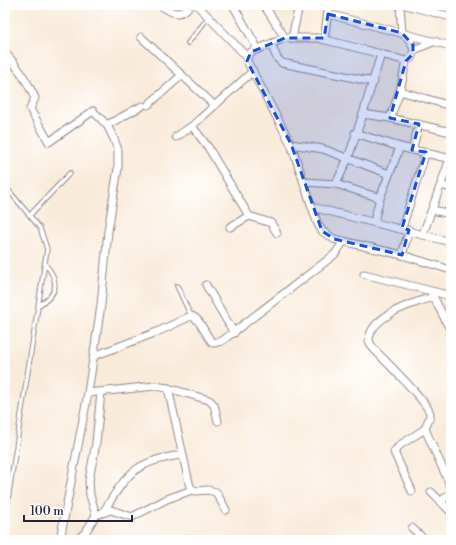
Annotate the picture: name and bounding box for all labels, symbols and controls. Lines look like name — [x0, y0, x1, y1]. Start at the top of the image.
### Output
scale bar — [24, 497, 132, 523]
text: 100 m — [30, 504, 64, 519]

